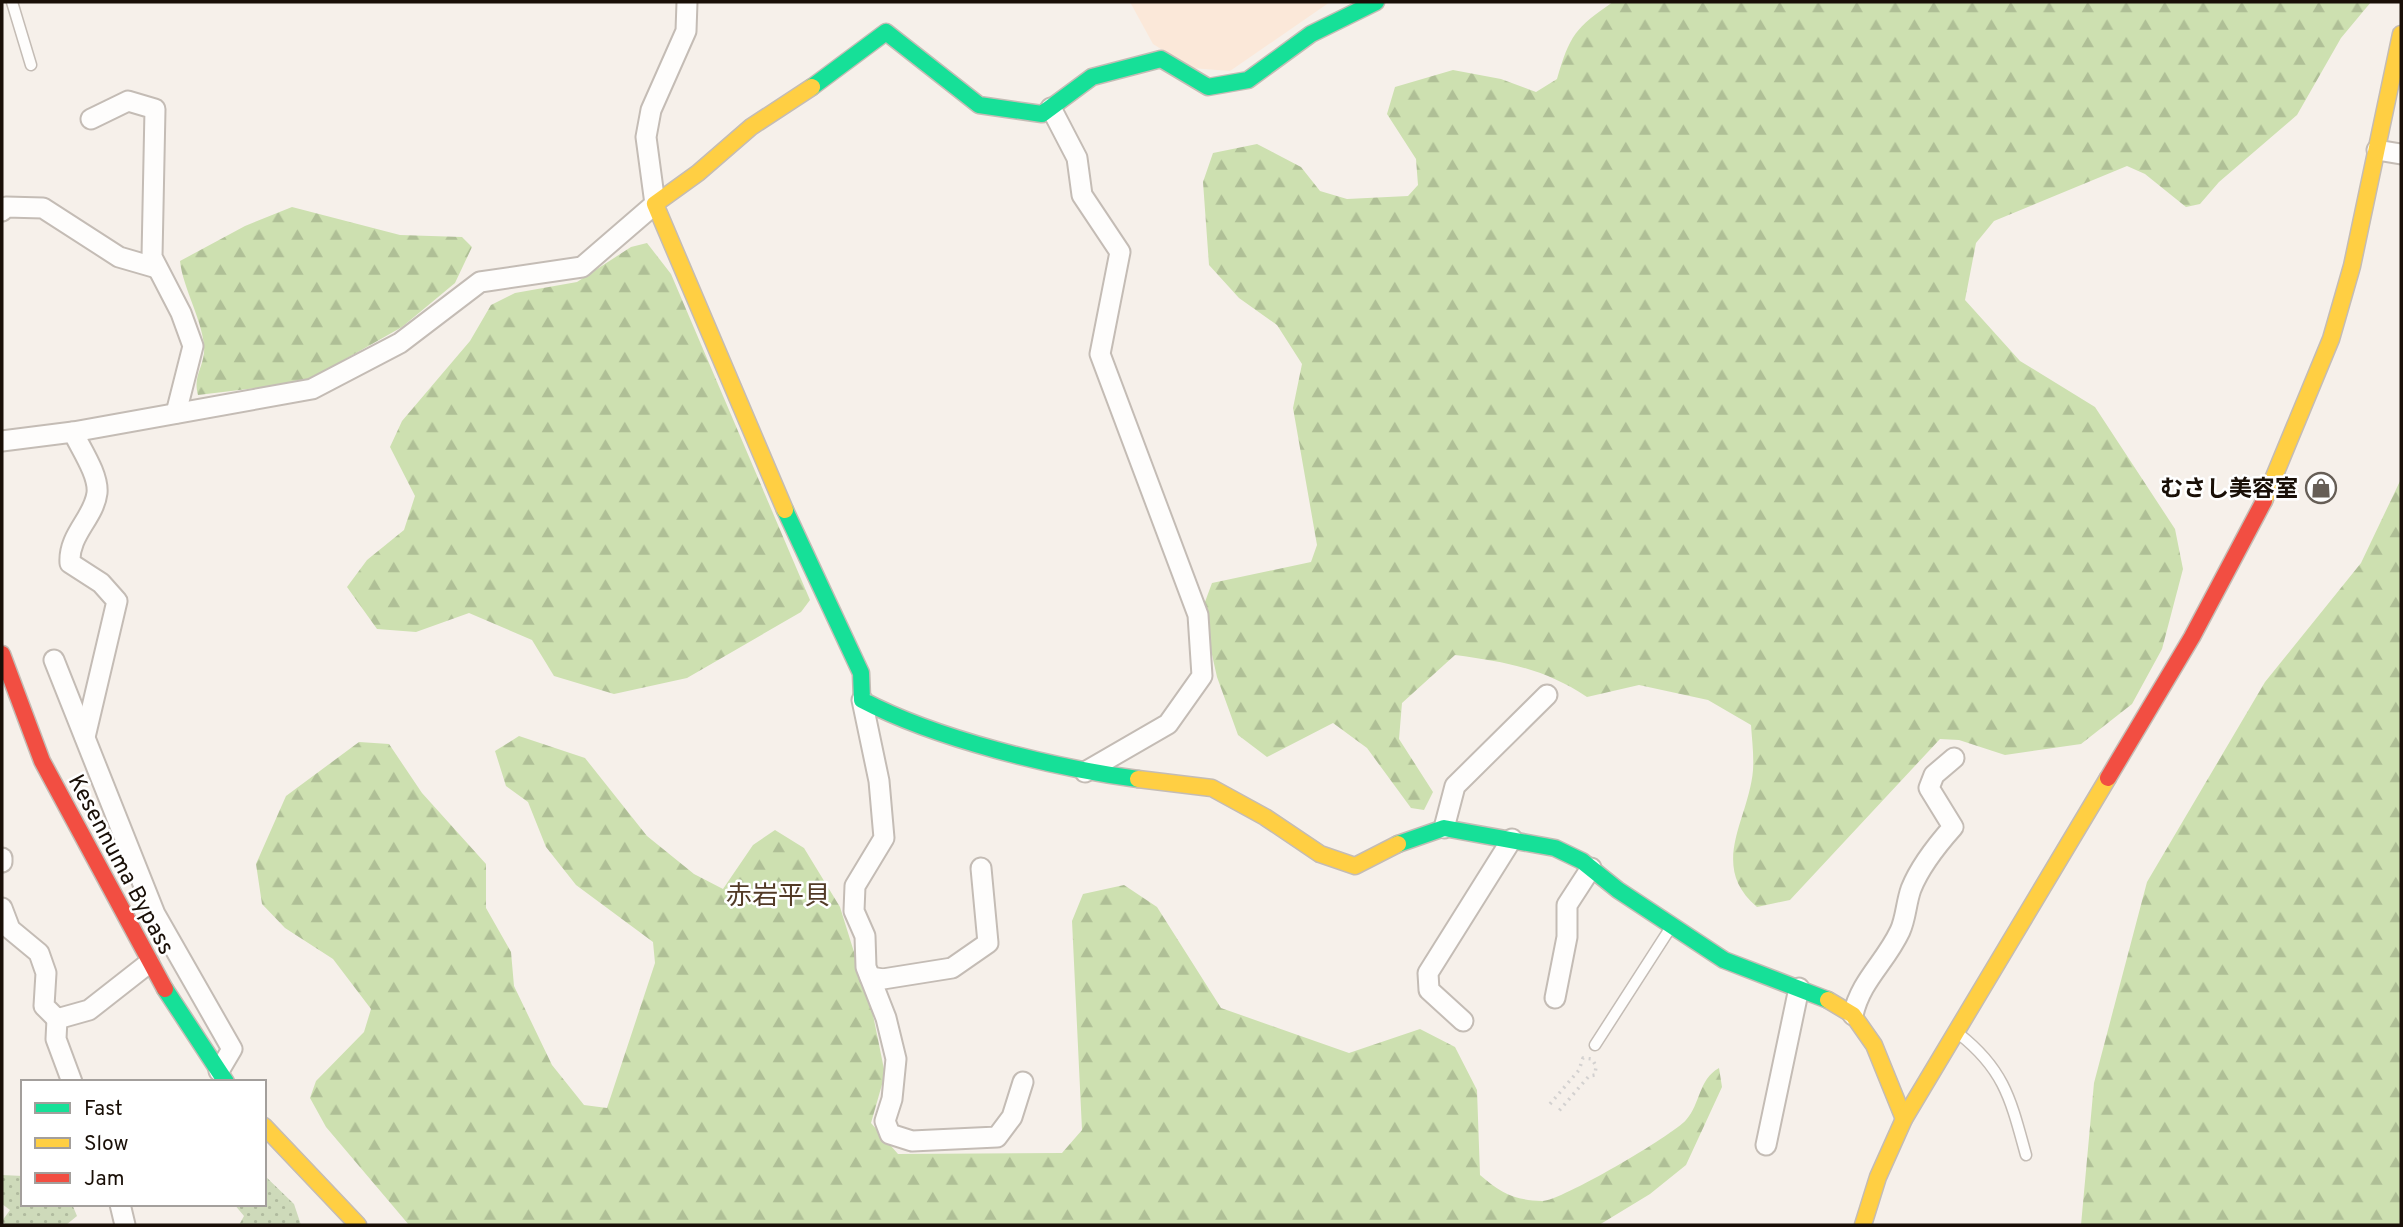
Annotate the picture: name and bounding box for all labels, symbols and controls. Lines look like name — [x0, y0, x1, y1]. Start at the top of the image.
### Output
shop icon: むさし美容室 — [2304, 471, 2338, 505]
place label: むさし美容室 — [2160, 476, 2298, 505]
street label: Kesennuma Bypass — [60, 770, 180, 960]
district label: 赤岩平貝 — [726, 881, 830, 914]
legend — [21, 1080, 266, 1206]
text: Fast — [84, 1096, 123, 1123]
text: Slow — [84, 1131, 129, 1158]
text: Jam — [84, 1166, 125, 1193]

